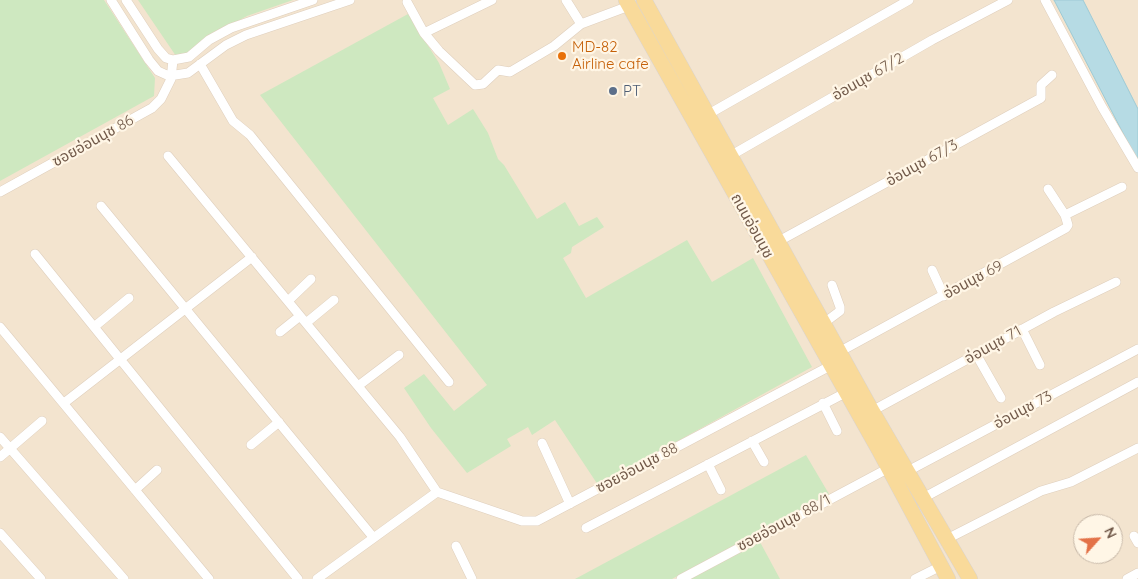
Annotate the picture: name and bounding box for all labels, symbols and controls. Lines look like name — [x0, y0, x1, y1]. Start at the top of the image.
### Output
place label: MD-82 Airline cafe — [572, 38, 649, 73]
street label: อ่อนนุช 67/2 — [829, 49, 907, 105]
marker: MD-82 Airline cafe — [556, 50, 568, 62]
place label: PT — [623, 82, 641, 100]
marker: PT — [607, 85, 619, 97]
street label: ซอยอ่อนนุช 86 — [49, 111, 137, 171]
street label: อ่อนนุช 67/3 — [883, 136, 961, 190]
street label: ถนนอ่อนนุช — [727, 190, 777, 262]
street label: อ่อนนุช 69 — [940, 257, 1006, 303]
street label: อ่อนนุช 71 — [962, 322, 1024, 368]
street label: อ่อนนุช 73 — [991, 387, 1055, 433]
street label: ซอยอ่อนนุช 88 — [593, 439, 681, 497]
street label: ซอยอ่อนนุช 88/1 — [734, 491, 834, 555]
north arrow — [1073, 514, 1123, 564]
text: N — [1100, 524, 1121, 541]

